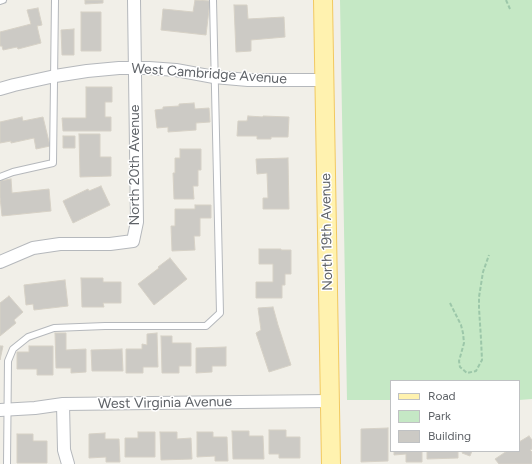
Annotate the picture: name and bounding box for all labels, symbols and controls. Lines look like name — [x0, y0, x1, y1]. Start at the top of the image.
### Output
street label: West Cambridge Avenue — [131, 60, 287, 88]
street label: North 20th Avenue — [127, 105, 143, 225]
street label: North 19th Avenue — [318, 173, 336, 291]
legend — [390, 380, 520, 452]
text: Road — [428, 389, 456, 403]
street label: West Virginia Avenue — [98, 393, 232, 413]
text: Park — [428, 409, 451, 423]
text: Building — [428, 429, 471, 443]

